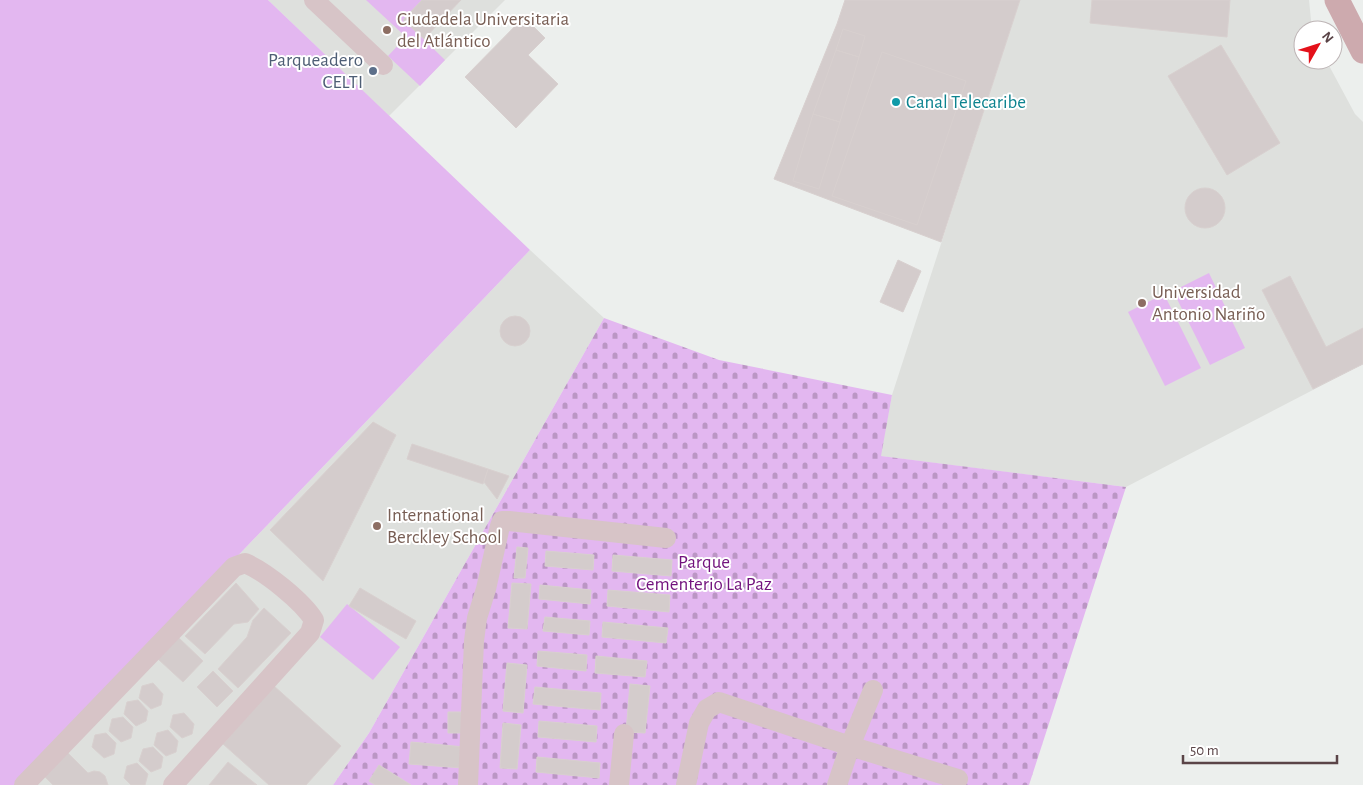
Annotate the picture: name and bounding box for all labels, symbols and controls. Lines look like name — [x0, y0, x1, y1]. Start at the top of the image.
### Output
place label: Ciudadela Universitaria del Atlántico — [397, 10, 570, 51]
north arrow — [1293, 20, 1343, 70]
marker: Ciudadela Universitaria del Atlántico — [381, 24, 393, 36]
text: N — [1319, 29, 1336, 46]
place label: Parqueadero CELTI — [268, 51, 363, 92]
marker: Parqueadero CELTI — [367, 65, 379, 77]
place label: Canal Telecaribe — [906, 93, 1026, 112]
marker: Canal Telecaribe — [890, 96, 902, 108]
place label: Universidad Antonio Nariño — [1152, 283, 1265, 324]
marker: Universidad Antonio Nariño — [1136, 297, 1148, 309]
place label: International Berckley School — [387, 506, 502, 547]
marker: International Berckley School — [371, 520, 383, 532]
park label: Parque Cementerio La Paz — [636, 553, 772, 594]
scale bar — [1183, 732, 1337, 764]
text: 50 m — [1190, 743, 1219, 758]

